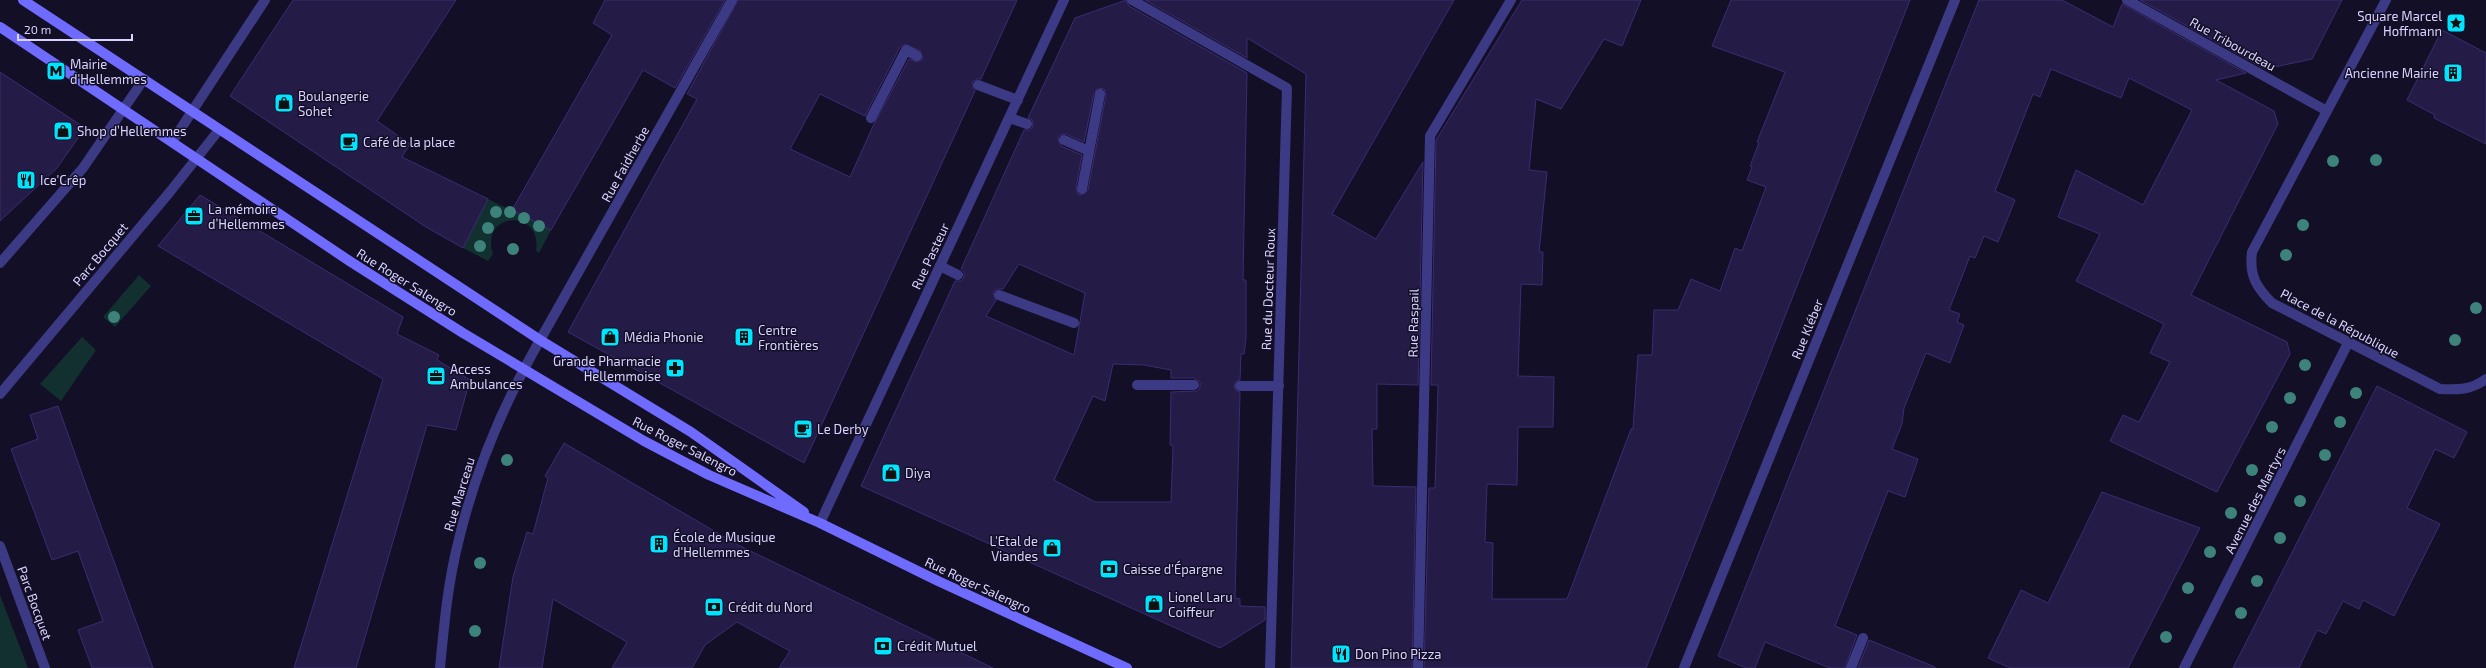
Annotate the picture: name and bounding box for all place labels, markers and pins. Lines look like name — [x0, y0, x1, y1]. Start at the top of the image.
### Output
place label: Square Marcel Hoffmann — [2357, 8, 2442, 39]
place icon: Square Marcel Hoffmann — [2445, 12, 2467, 34]
place label: Mairie d'Hellemmes — [70, 56, 147, 87]
metro station icon: Mairie d'Hellemmes — [45, 60, 67, 82]
building icon: Ancienne Mairie — [2442, 62, 2464, 84]
place label: Ancienne Mairie — [2345, 65, 2439, 81]
place label: Boulangerie Sohet — [298, 88, 369, 119]
shop icon: Boulangerie Sohet — [273, 92, 295, 114]
shop icon: Shop d’Hellemmes — [52, 120, 74, 142]
place label: Shop d’Hellemmes — [77, 123, 187, 139]
cafe icon: Café de la place — [338, 131, 360, 153]
place label: Café de la place — [363, 134, 455, 150]
restaurant icon: Ice'Crêp — [15, 169, 37, 191]
place label: Ice'Crêp — [40, 172, 86, 188]
place label: La mémoire d’Hellemmes — [208, 201, 285, 232]
office icon: La mémoire d’Hellemmes — [183, 205, 205, 227]
place label: Centre Frontières — [758, 322, 819, 353]
shop icon: Média Phonie — [599, 326, 621, 348]
building icon: Centre Frontières — [733, 326, 755, 348]
place label: Média Phonie — [624, 329, 703, 345]
place label: Grande Pharmacie Hellemmoise — [553, 353, 661, 384]
pharmacy icon: Grande Pharmacie Hellemmoise — [664, 357, 686, 379]
place label: Access Ambulances — [450, 361, 523, 392]
office icon: Access Ambulances — [425, 365, 447, 387]
cafe icon: Le Derby — [792, 418, 814, 440]
place label: Le Derby — [817, 421, 869, 437]
shop icon: Diya — [880, 462, 902, 484]
place label: Diya — [905, 465, 931, 481]
place label: École de Musique d'Hellemmes — [673, 528, 775, 560]
building icon: École de Musique d'Hellemmes — [648, 533, 670, 555]
place label: L'Etal de Viandes — [989, 533, 1038, 564]
shop icon: L'Etal de Viandes — [1041, 537, 1063, 559]
bank icon: Caisse d'Épargne — [1098, 558, 1120, 580]
place label: Caisse d'Épargne — [1123, 560, 1223, 577]
place label: Lionel Laru Coiffeur — [1168, 589, 1233, 620]
shop icon: Lionel Laru Coiffeur — [1143, 593, 1165, 615]
bank icon: Crédit du Nord — [703, 596, 725, 618]
place label: Crédit du Nord — [728, 599, 813, 615]
bank icon: Crédit Mutuel — [872, 635, 894, 657]
place label: Crédit Mutuel — [897, 638, 977, 654]
restaurant icon: Don Pino Pizza — [1330, 643, 1352, 665]
place label: Don Pino Pizza — [1355, 646, 1442, 662]

